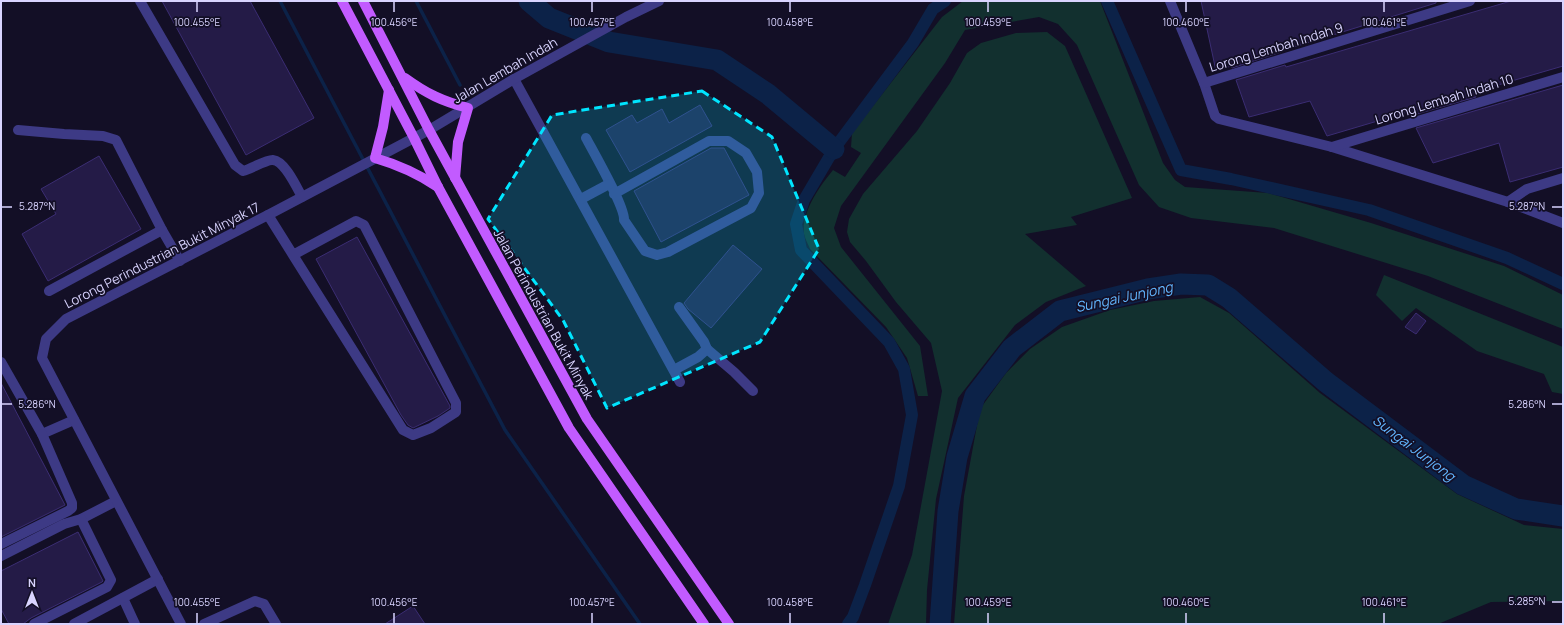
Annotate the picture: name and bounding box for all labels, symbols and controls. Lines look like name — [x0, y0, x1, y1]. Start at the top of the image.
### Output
text: 100.455°E — [174, 15, 220, 29]
text: 100.456°E — [371, 15, 418, 29]
text: 100.457°E — [569, 15, 615, 29]
text: 100.458°E — [767, 15, 813, 29]
text: 100.459°E — [965, 15, 1012, 29]
text: 100.460°E — [1162, 15, 1210, 29]
text: 100.461°E — [1362, 15, 1407, 29]
street label: Lorong Lembah Indah 9 — [1207, 18, 1345, 76]
street label: Jalan Lembah Indah — [450, 33, 560, 107]
street label: Lorong Lembah Indah 10 — [1373, 69, 1515, 129]
street label: Lorong Perindustrian Bukit Minyak 17 — [61, 198, 263, 312]
text: 5.287°N — [19, 199, 55, 213]
text: 5.287°N — [1509, 199, 1545, 213]
street label: Jalan Perindustrian Bukit Minyak — [490, 226, 599, 403]
water label: Sungai Junjong — [1074, 277, 1176, 316]
text: 5.286°N — [18, 397, 56, 411]
text: 5.286°N — [1508, 397, 1546, 411]
water label: Sungai Junjong — [1369, 410, 1461, 486]
north arrow — [12, 573, 52, 613]
text: N — [28, 575, 36, 590]
text: 5.285°N — [1509, 594, 1546, 608]
text: 100.455°E — [174, 595, 220, 609]
text: 100.456°E — [371, 595, 418, 609]
text: 100.457°E — [569, 595, 615, 609]
text: 100.458°E — [767, 595, 813, 609]
text: 100.459°E — [965, 595, 1012, 609]
text: 100.460°E — [1162, 595, 1210, 609]
text: 100.461°E — [1362, 595, 1407, 609]

